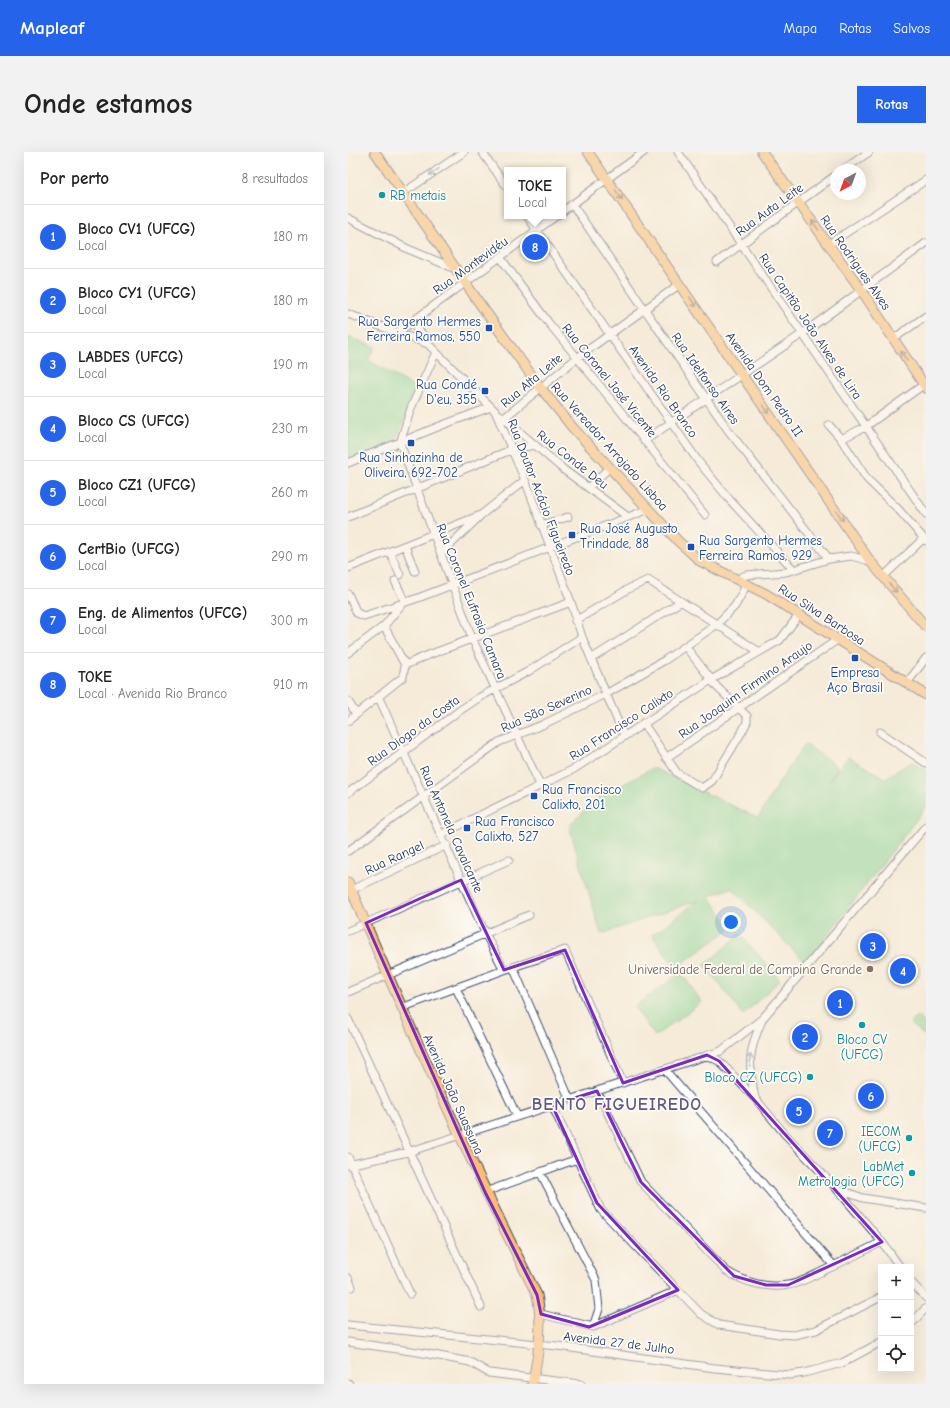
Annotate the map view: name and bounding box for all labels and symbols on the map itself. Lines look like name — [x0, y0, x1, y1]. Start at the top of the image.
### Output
north arrow — [830, 164, 866, 200]
one-way arrow — [428, 168, 439, 176]
street label: Rua Auta Leite — [733, 180, 806, 239]
place label: RB metais — [390, 188, 446, 203]
marker: RB metais — [377, 190, 387, 200]
one-way arrow — [615, 190, 623, 201]
street label: Rua Rodrigues Alves — [817, 212, 894, 313]
one-way arrow — [811, 220, 819, 231]
pin: 8 — [522, 232, 548, 262]
street label: Rua Montevidéu — [430, 233, 511, 298]
street label: Rua Capitão João Alves de Lira — [756, 251, 865, 402]
one-way arrow — [689, 296, 697, 307]
place label: Rua Sargento Hermes Ferreira Ramos, 550 — [358, 314, 481, 344]
street label: Rua Coronel José Vicente — [559, 321, 660, 440]
marker: Rua Sargento Hermes Ferreira Ramos, 550 — [484, 323, 494, 333]
street label: Avenida Dom Pedro II — [723, 329, 806, 439]
street label: Rua Idelfonso Aires — [668, 330, 743, 427]
street label: Avenida Rio Branco — [626, 342, 701, 440]
street label: Rua Alta Leite — [497, 350, 566, 411]
one-way arrow — [900, 350, 908, 361]
place label: Rua Condé D'eu, 355 — [416, 377, 477, 407]
street label: Rua Vereador Arrojado Lisboa — [548, 379, 671, 514]
marker: Rua Condé D'eu, 355 — [480, 386, 490, 396]
one-way arrow — [762, 404, 770, 415]
street label: Rua Doutor Acácio Figueiredo — [505, 417, 578, 578]
street label: Rua Conde Deu — [534, 427, 611, 492]
marker: Rua Sinhazinha de Oliveira, 692-702 — [406, 438, 416, 448]
place label: Rua Sinhazinha de Oliveira, 692-702 — [359, 450, 463, 480]
one-way arrow — [836, 511, 844, 522]
street label: Rua Coronel Eufrasio Camara — [433, 521, 510, 681]
place label: Rua José Augusto Trindade, 88 — [580, 521, 678, 551]
marker: Rua José Augusto Trindade, 88 — [567, 530, 577, 540]
place label: Rua Sargento Hermes Ferreira Ramos, 929 — [699, 533, 822, 563]
marker: Rua Sargento Hermes Ferreira Ramos, 929 — [686, 542, 696, 552]
street label: Rua Silva Barbosa — [776, 581, 868, 648]
one-way arrow — [888, 583, 897, 594]
street label: Rua Joaquim Firmino Araujo — [676, 637, 815, 741]
marker: Empresa Aço Brasil — [850, 653, 860, 663]
place label: Empresa Aço Brasil — [827, 665, 883, 695]
street label: Rua São Severino — [498, 682, 594, 735]
street label: Rua Francisco Calixto — [567, 685, 676, 764]
street label: Rua Diogo da Costa — [364, 692, 462, 769]
street label: Rua Antonela Cavalcante — [417, 763, 487, 895]
place label: Rua Francisco Calixto, 201 — [542, 782, 622, 812]
marker: Rua Francisco Calixto, 201 — [529, 791, 539, 801]
place label: Rua Francisco Calixto, 527 — [475, 814, 555, 844]
marker: Rua Francisco Calixto, 527 — [462, 823, 472, 833]
street label: Rua Rangel — [362, 837, 426, 878]
your location — [721, 912, 741, 932]
pin: 3 — [860, 931, 886, 961]
pin: 4 — [890, 956, 916, 986]
place label: Universidade Federal de Campina Grande — [628, 962, 862, 977]
marker: Universidade Federal de Campina Grande — [865, 964, 875, 974]
pin: 1 — [827, 988, 853, 1018]
marker: Bloco CV (UFCG) — [857, 1020, 867, 1030]
pin: 2 — [792, 1022, 818, 1052]
street label: Avenida João Suassuna — [420, 1032, 487, 1157]
place label: Bloco CV (UFCG) — [837, 1032, 887, 1062]
one-way arrow — [746, 1054, 754, 1067]
place label: Bloco CZ (UFCG) — [704, 1070, 802, 1085]
marker: Bloco CZ (UFCG) — [805, 1072, 815, 1082]
pin: 6 — [858, 1081, 884, 1111]
district label: BENTO FIGUEIREDO — [532, 1095, 702, 1114]
pin: 5 — [786, 1096, 812, 1126]
pin: 7 — [817, 1118, 843, 1148]
place label: IECOM (UFCG) — [859, 1124, 901, 1154]
marker: IECOM (UFCG) — [904, 1133, 914, 1143]
place label: LabMet Metrologia (UFCG) — [798, 1159, 905, 1189]
marker: LabMet Metrologia (UFCG) — [907, 1168, 917, 1178]
street label: Avenida 27 de Julho — [563, 1328, 675, 1357]

